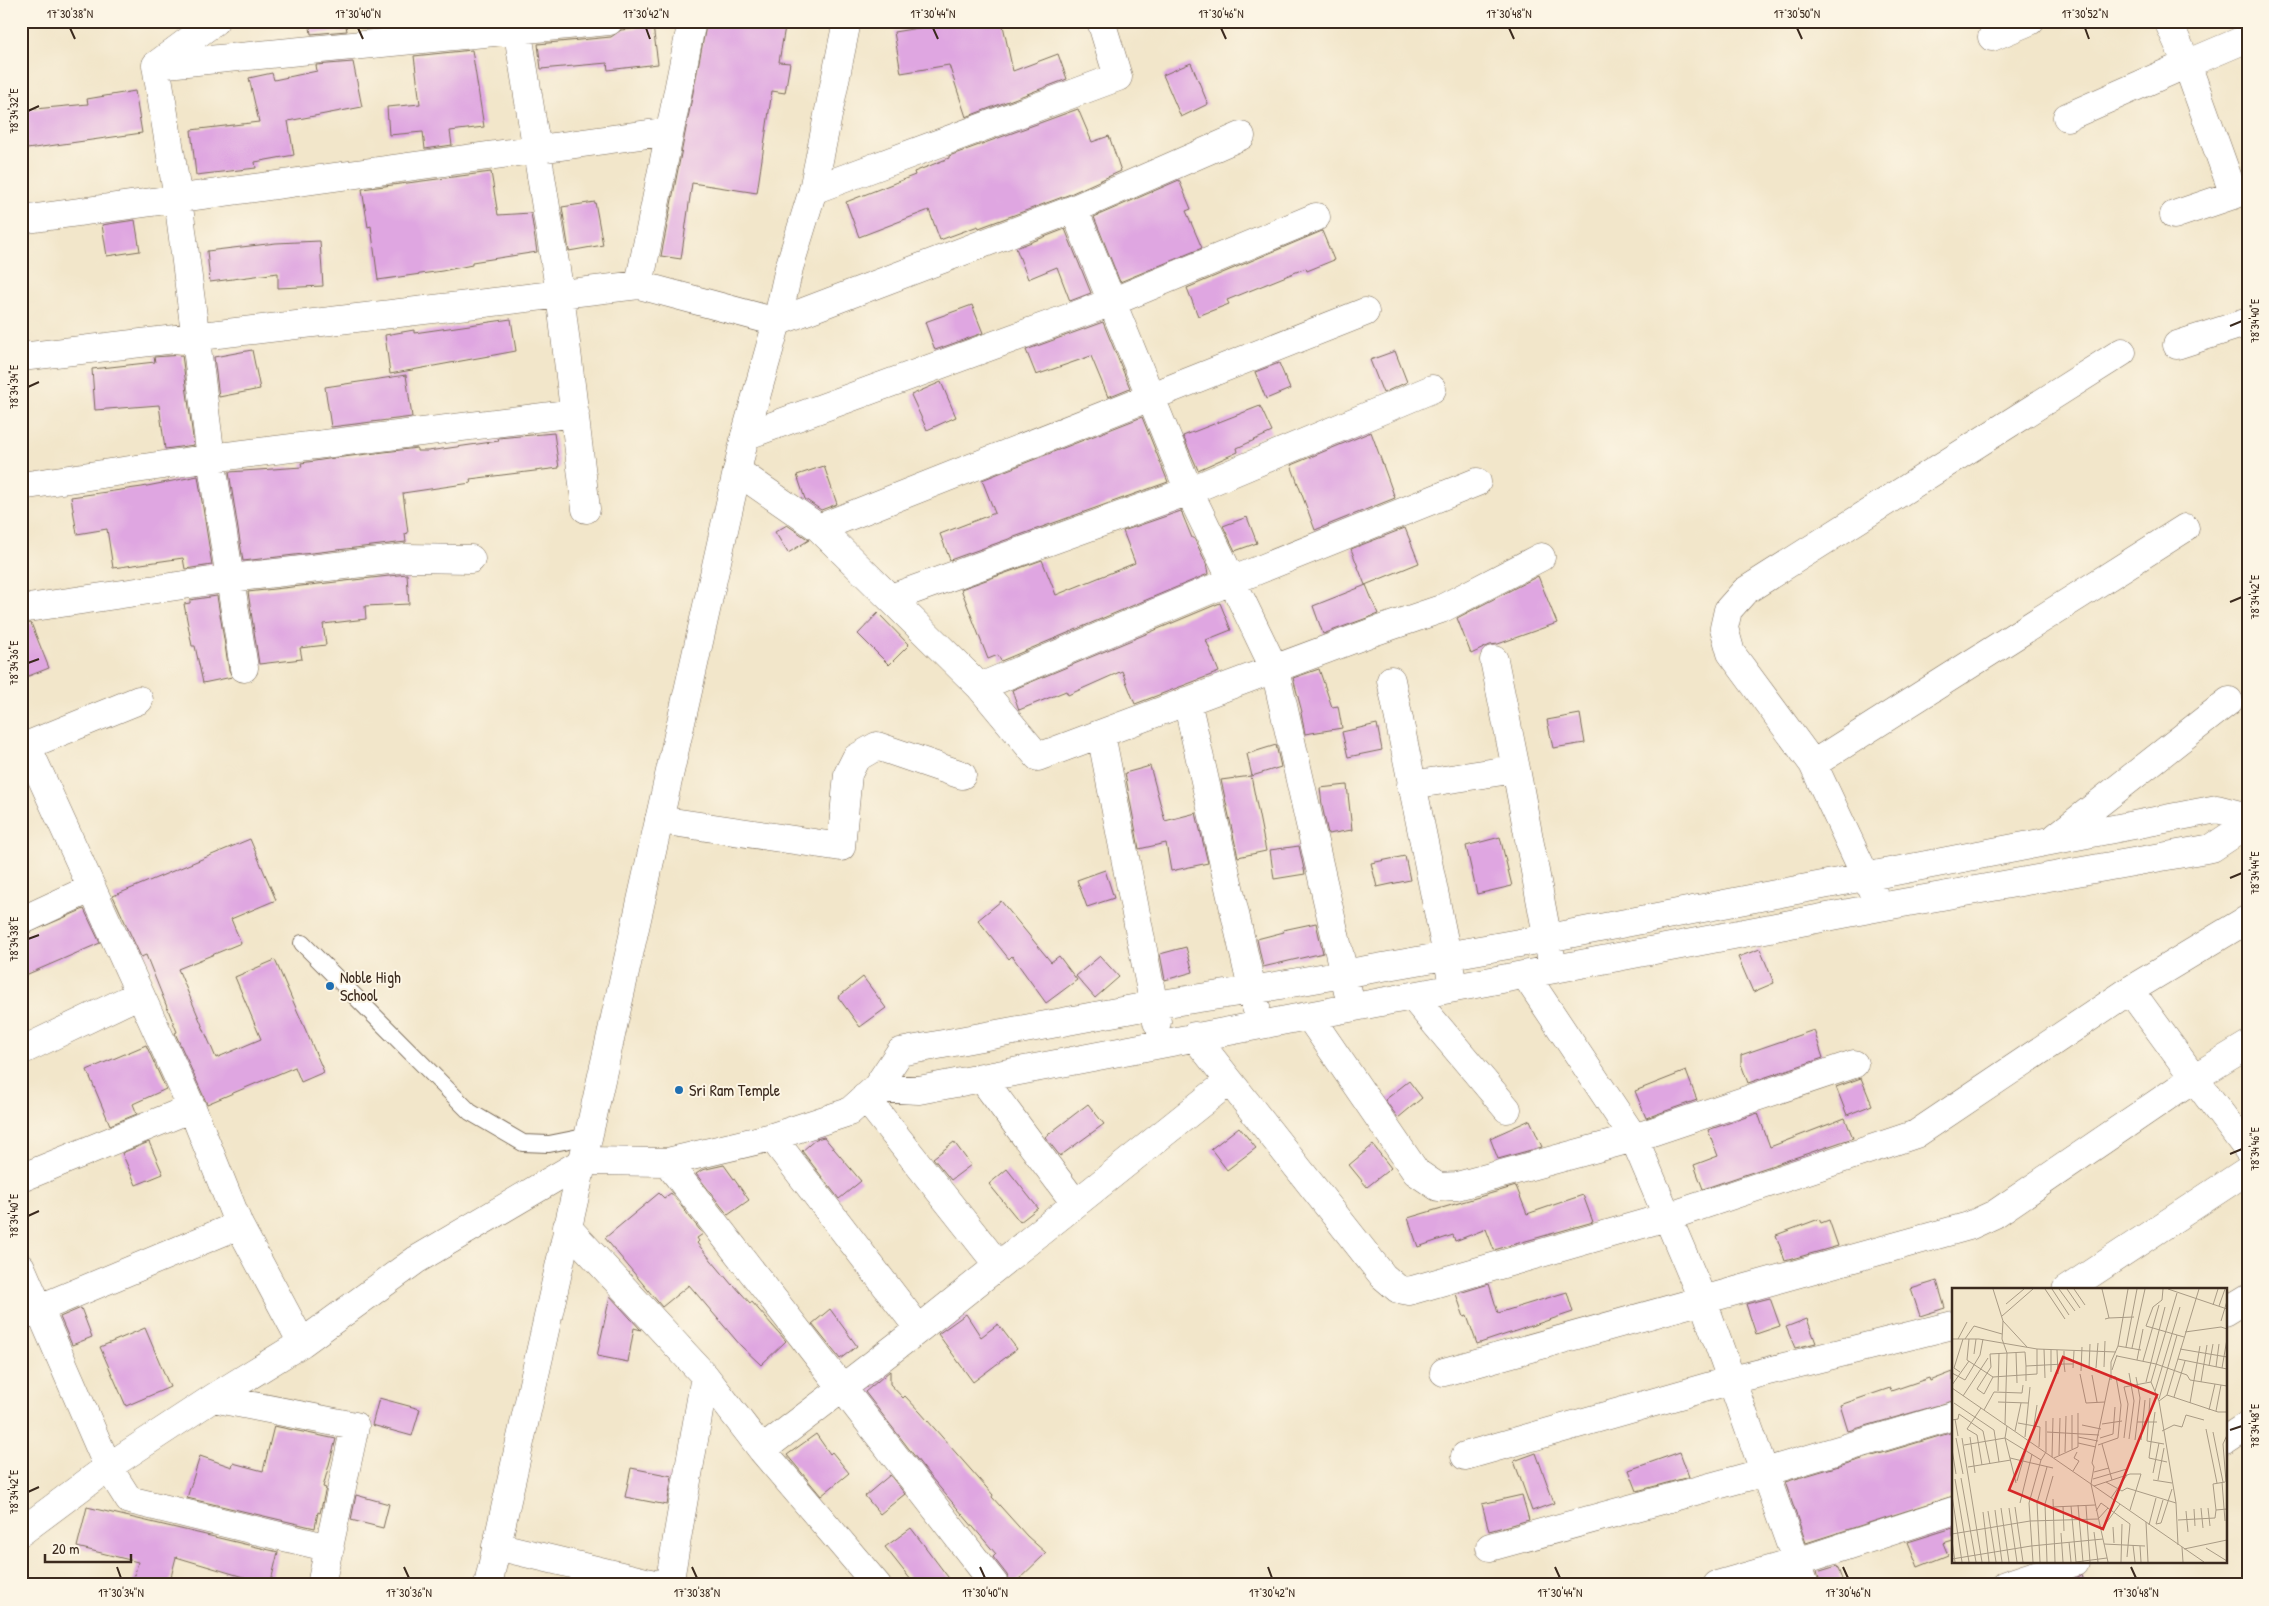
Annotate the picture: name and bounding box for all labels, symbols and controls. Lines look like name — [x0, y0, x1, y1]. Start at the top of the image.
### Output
text: 17°30'38"N — [47, 5, 93, 22]
text: 17°30'40"N — [335, 5, 381, 22]
text: 17°30'42"N — [623, 5, 669, 22]
text: 17°30'44"N — [911, 5, 955, 22]
text: 17°30'46"N — [1198, 5, 1244, 22]
text: 17°30'48"N — [1486, 5, 1532, 22]
text: 17°30'50"N — [1774, 5, 1820, 22]
text: 17°30'52"N — [2062, 5, 2108, 22]
text: 78°34'32"E — [5, 87, 22, 134]
text: 78°34'40"E — [2246, 298, 2263, 343]
text: 78°34'34"E — [5, 364, 22, 409]
text: 78°34'42"E — [2246, 574, 2263, 619]
text: 78°34'36"E — [5, 640, 22, 685]
text: 78°34'44"E — [2246, 850, 2263, 895]
text: 78°34'38"E — [5, 916, 22, 962]
place label: Noble High School — [340, 966, 401, 1006]
marker: Noble High School — [324, 980, 336, 992]
place label: Sri Ram Temple — [689, 1079, 781, 1101]
marker: Sri Ram Temple — [673, 1084, 685, 1096]
text: 78°34'46"E — [2246, 1126, 2263, 1171]
text: 78°34'40"E — [5, 1193, 22, 1238]
inset map — [1952, 1288, 2226, 1564]
text: 78°34'48"E — [2246, 1403, 2263, 1448]
text: 78°34'42"E — [5, 1469, 22, 1514]
scale bar — [45, 1531, 131, 1563]
text: 20 m — [52, 1538, 79, 1559]
text: 17°30'34"N — [98, 1584, 144, 1601]
text: 17°30'36"N — [386, 1584, 432, 1601]
text: 17°30'38"N — [674, 1584, 720, 1601]
text: 17°30'40"N — [962, 1584, 1008, 1601]
text: 17°30'42"N — [1249, 1584, 1295, 1601]
text: 17°30'44"N — [1538, 1584, 1582, 1601]
text: 17°30'46"N — [1825, 1584, 1871, 1601]
text: 17°30'48"N — [2113, 1584, 2159, 1601]

